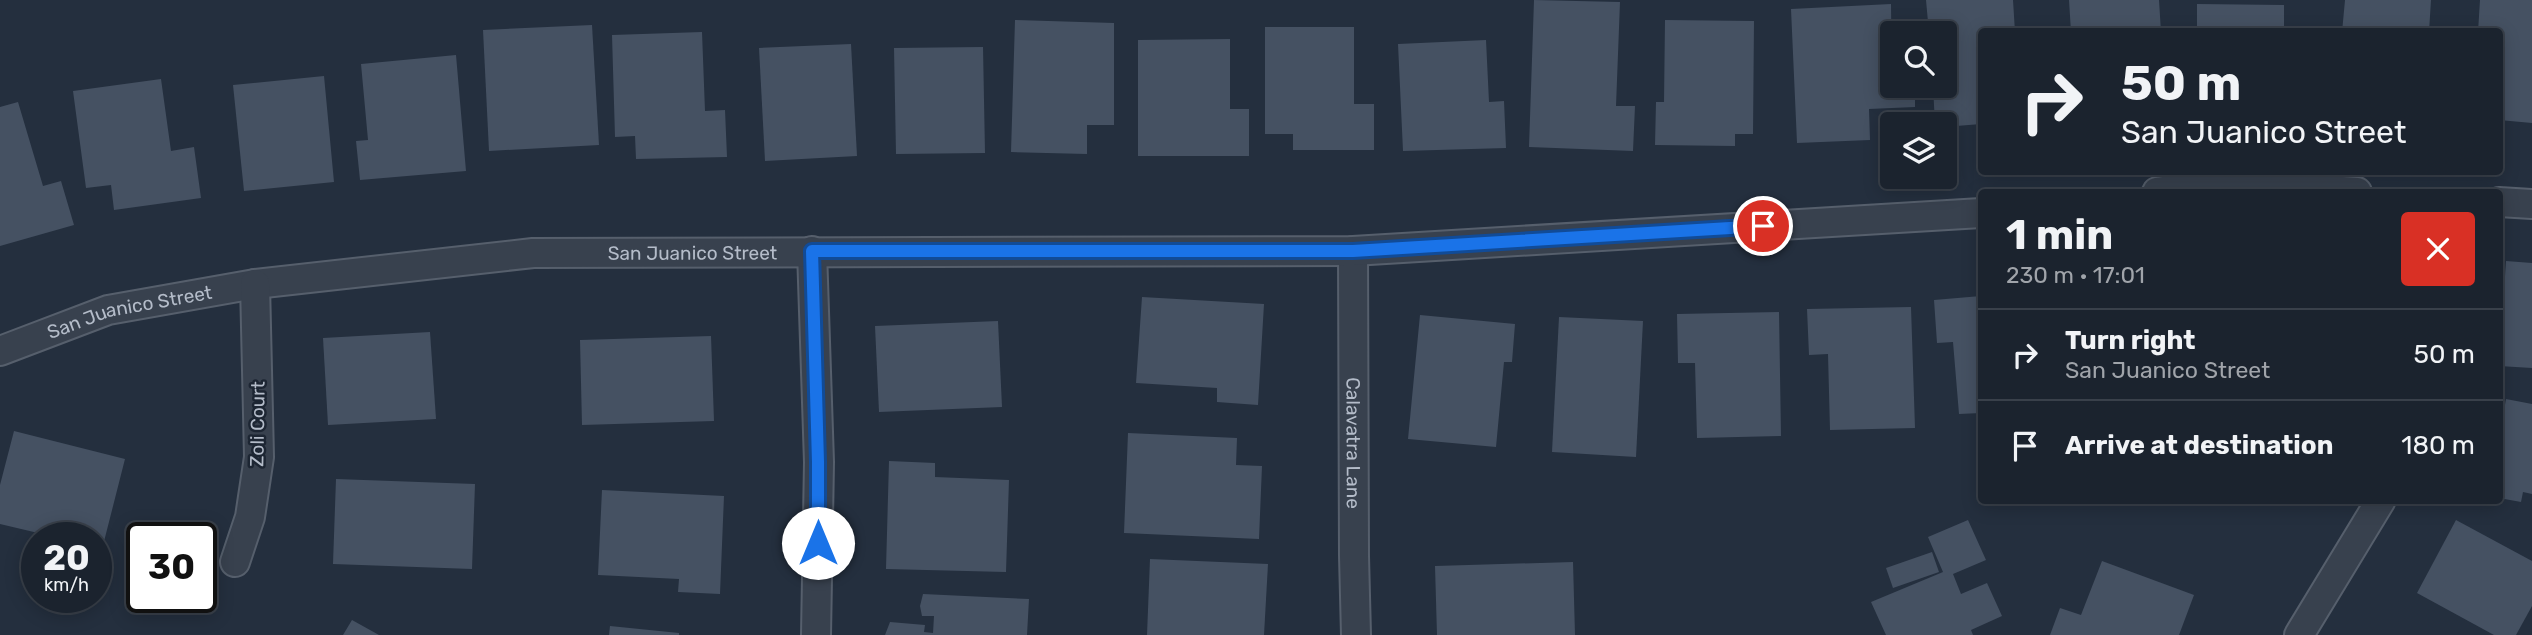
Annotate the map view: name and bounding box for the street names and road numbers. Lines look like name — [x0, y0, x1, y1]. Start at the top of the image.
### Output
street label: San Juanico Street — [608, 241, 778, 265]
street label: San Juanico Street — [44, 281, 214, 344]
street label: Calavatra Lane — [1341, 377, 1365, 509]
street label: Zoli Court — [245, 380, 270, 467]

